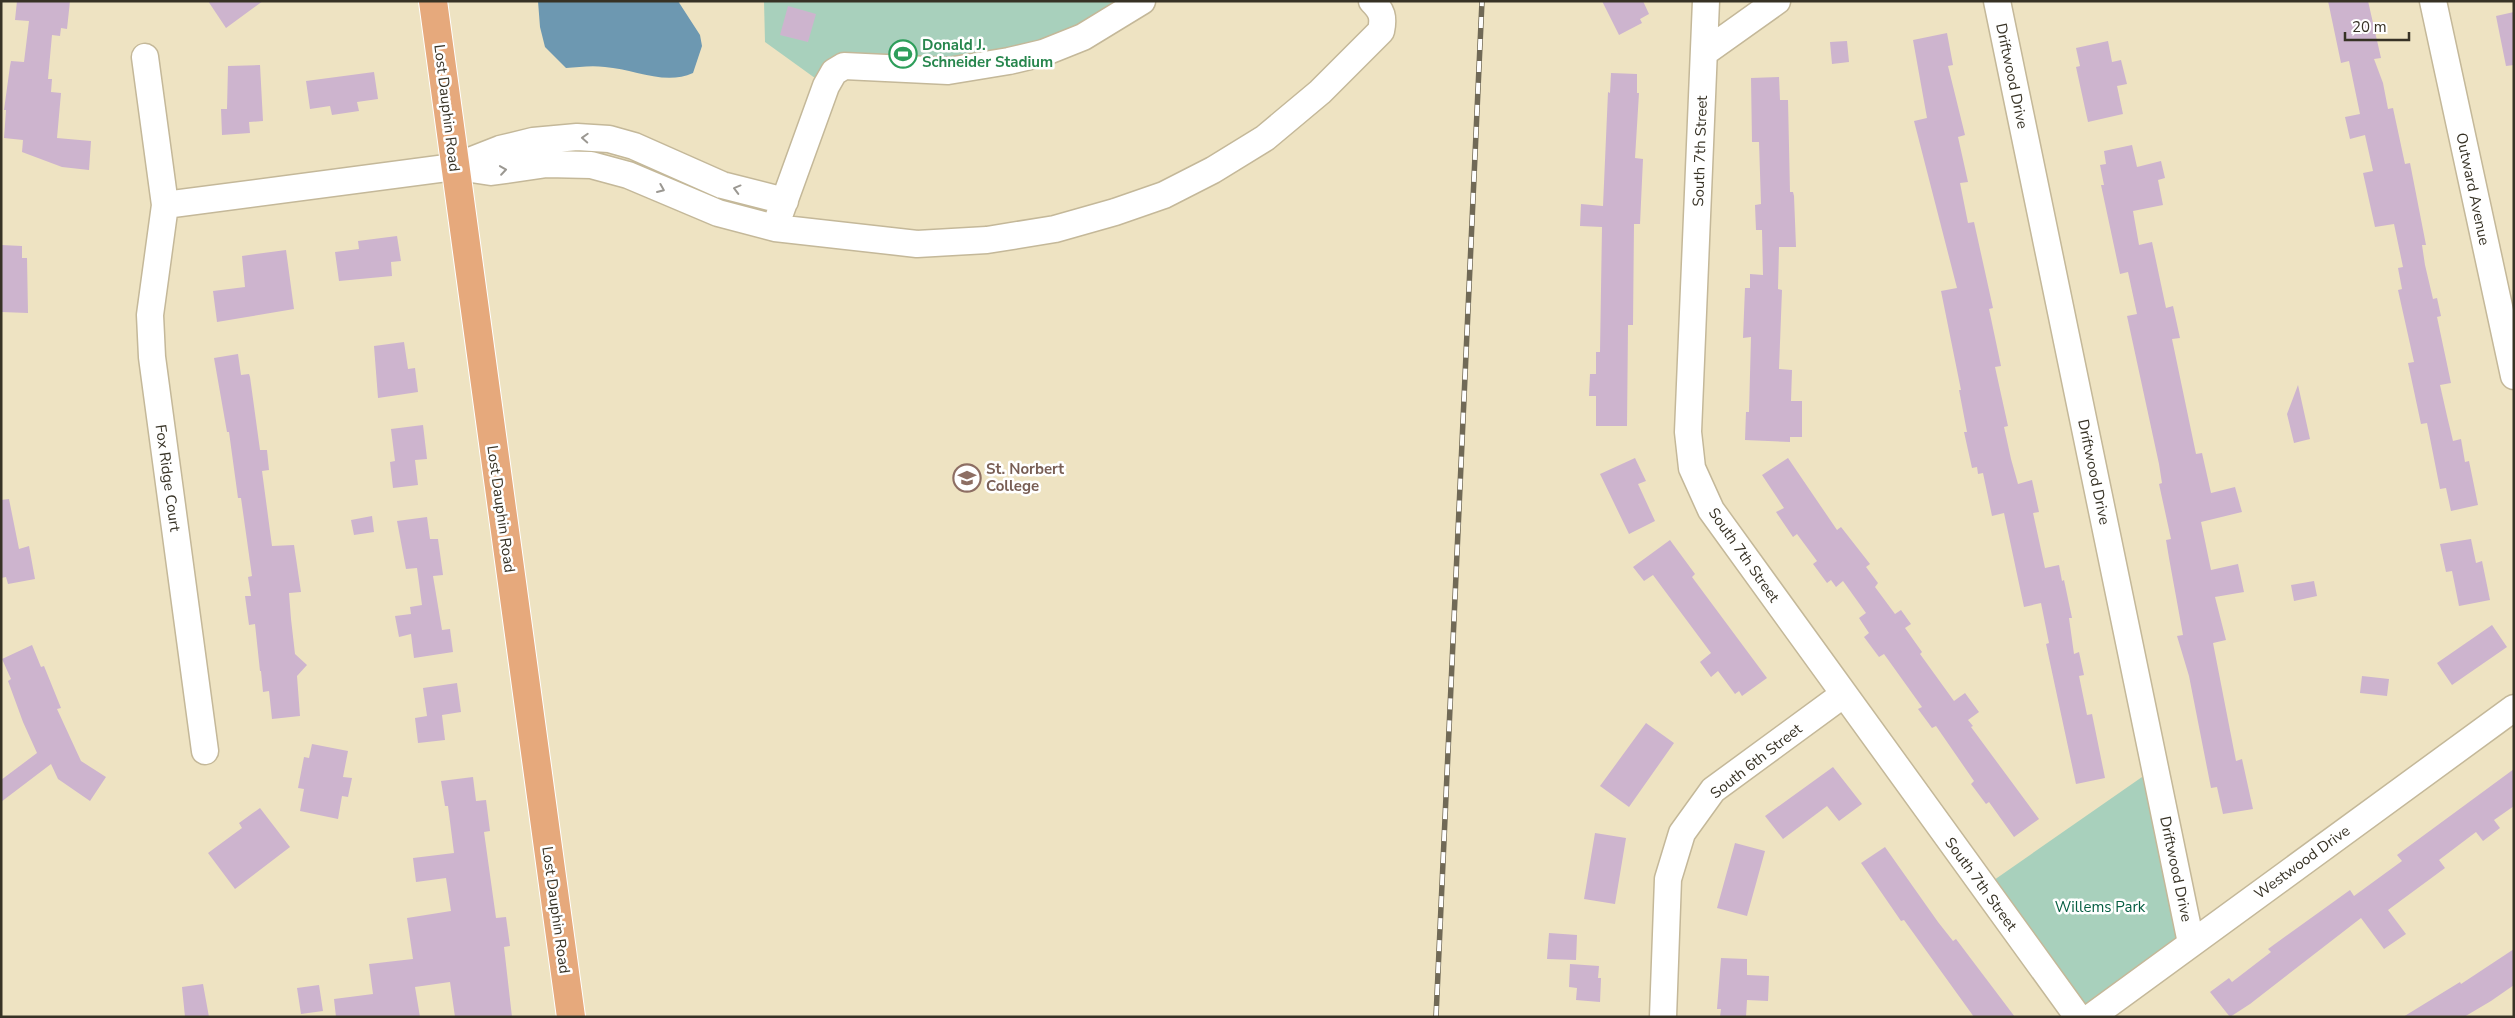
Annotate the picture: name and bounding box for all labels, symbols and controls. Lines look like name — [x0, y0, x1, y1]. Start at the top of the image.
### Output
scale bar — [2345, 10, 2409, 42]
text: 20 m — [2352, 17, 2387, 37]
street label: Driftwood Drive — [1991, 21, 2033, 131]
place label: Donald J. Schneider Stadium — [922, 35, 1053, 72]
sports icon: Donald J. Schneider Stadium — [888, 39, 918, 69]
street label: Lost Dauphin Road — [429, 43, 465, 173]
street label: South 7th Street — [1688, 94, 1712, 207]
street label: Outward Avenue — [2451, 131, 2495, 247]
one-way arrow — [580, 132, 588, 143]
one-way arrow — [499, 165, 507, 176]
one-way arrow — [656, 182, 665, 193]
one-way arrow — [733, 184, 742, 195]
street label: Driftwood Drive — [2073, 417, 2115, 527]
street label: Fox Ridge Court — [151, 423, 186, 534]
street label: Lost Dauphin Road — [482, 444, 520, 574]
place label: St. Norbert College — [986, 459, 1064, 496]
school or university icon: St. Norbert College — [952, 463, 982, 493]
street label: South 7th Street — [1704, 504, 1784, 607]
street label: South 6th Street — [1706, 718, 1807, 803]
street label: Driftwood Drive — [2155, 814, 2197, 924]
street label: Westwood Drive — [2250, 821, 2354, 903]
street label: South 7th Street — [1940, 833, 2022, 935]
street label: Lost Dauphin Road — [537, 845, 575, 975]
park label: Willems Park — [2055, 897, 2146, 917]

